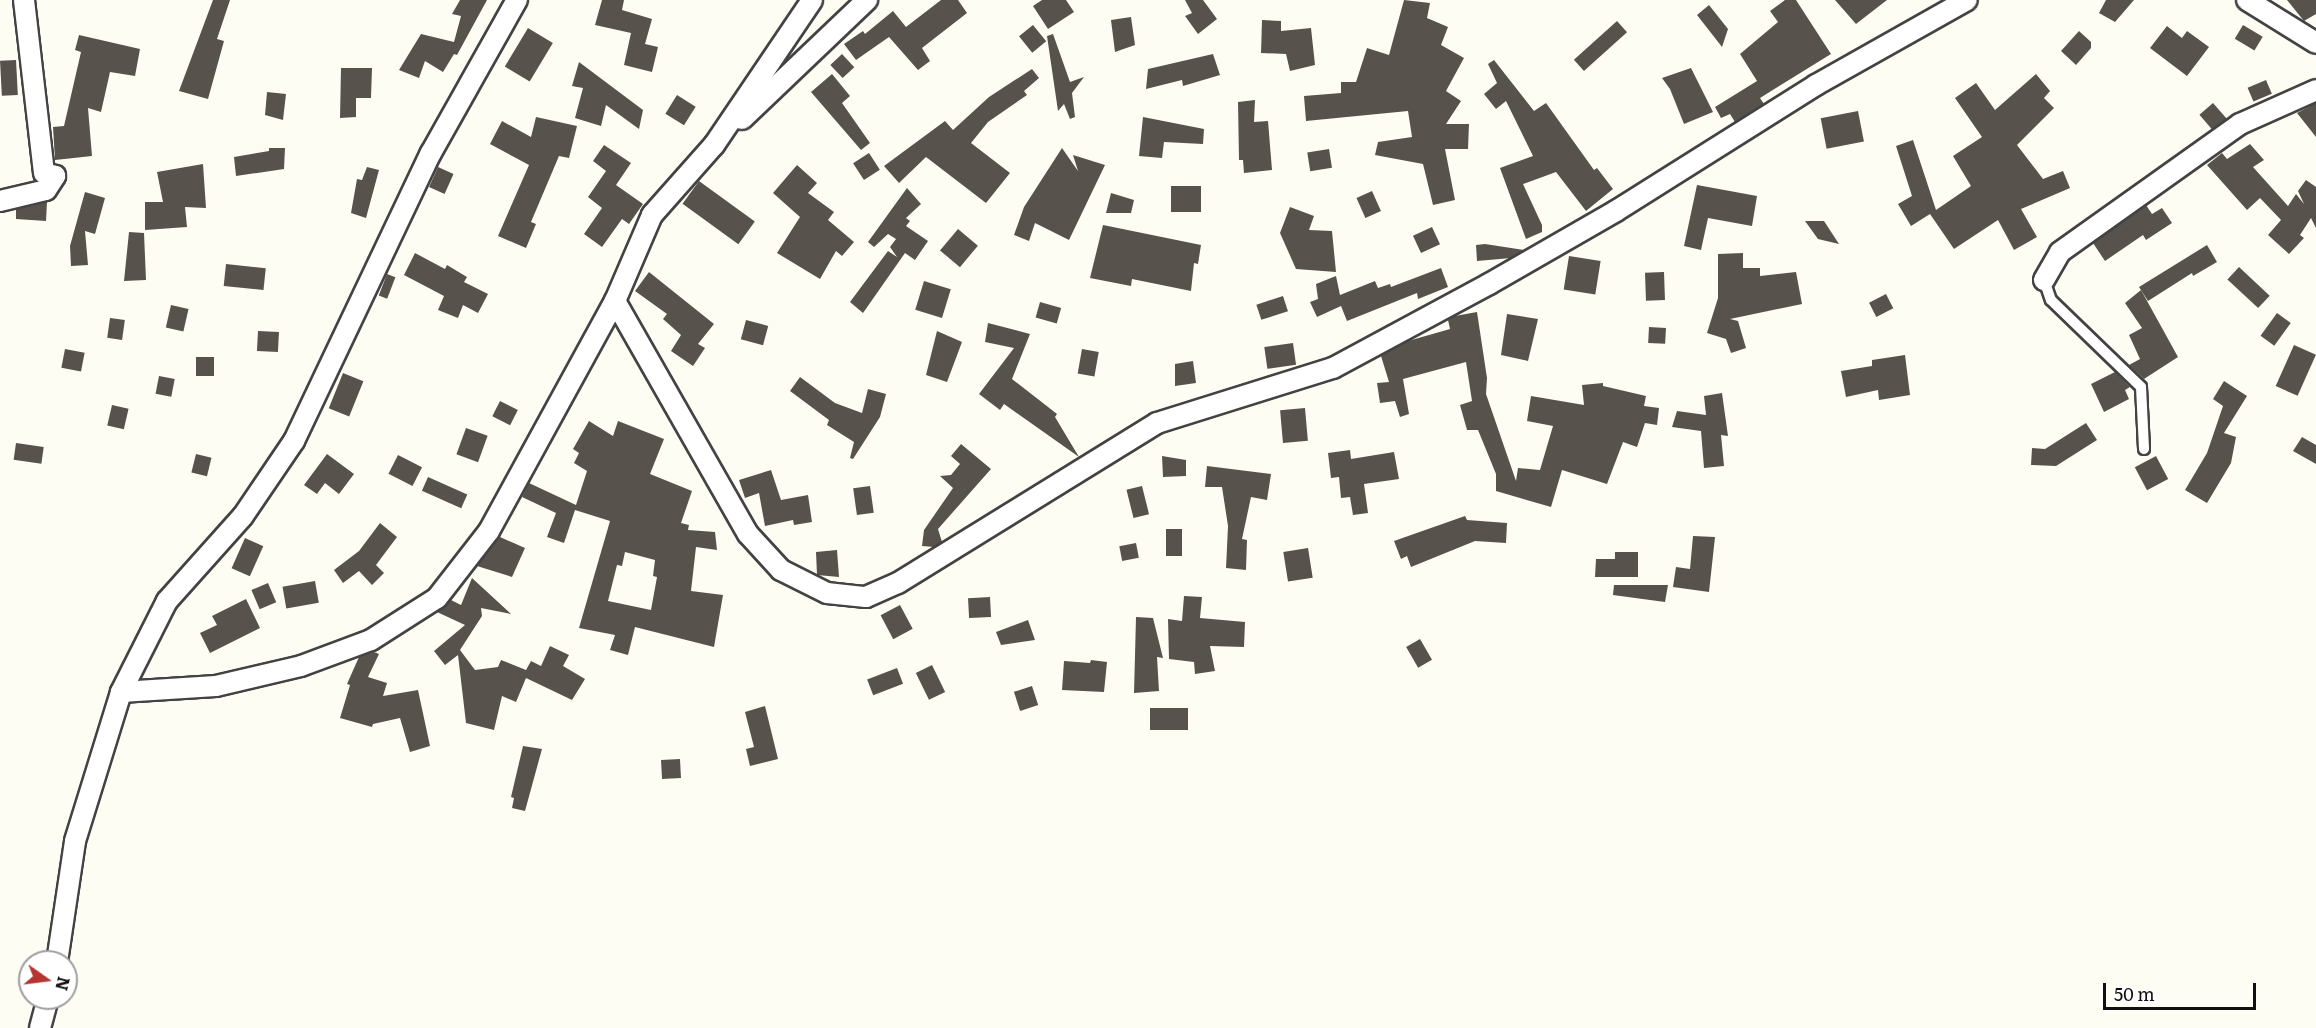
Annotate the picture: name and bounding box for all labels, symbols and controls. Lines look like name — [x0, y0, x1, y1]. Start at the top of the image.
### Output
north arrow — [18, 950, 78, 1010]
scale bar — [2106, 971, 2259, 1009]
text: N — [50, 974, 77, 993]
text: 50 m — [2114, 980, 2155, 1007]

